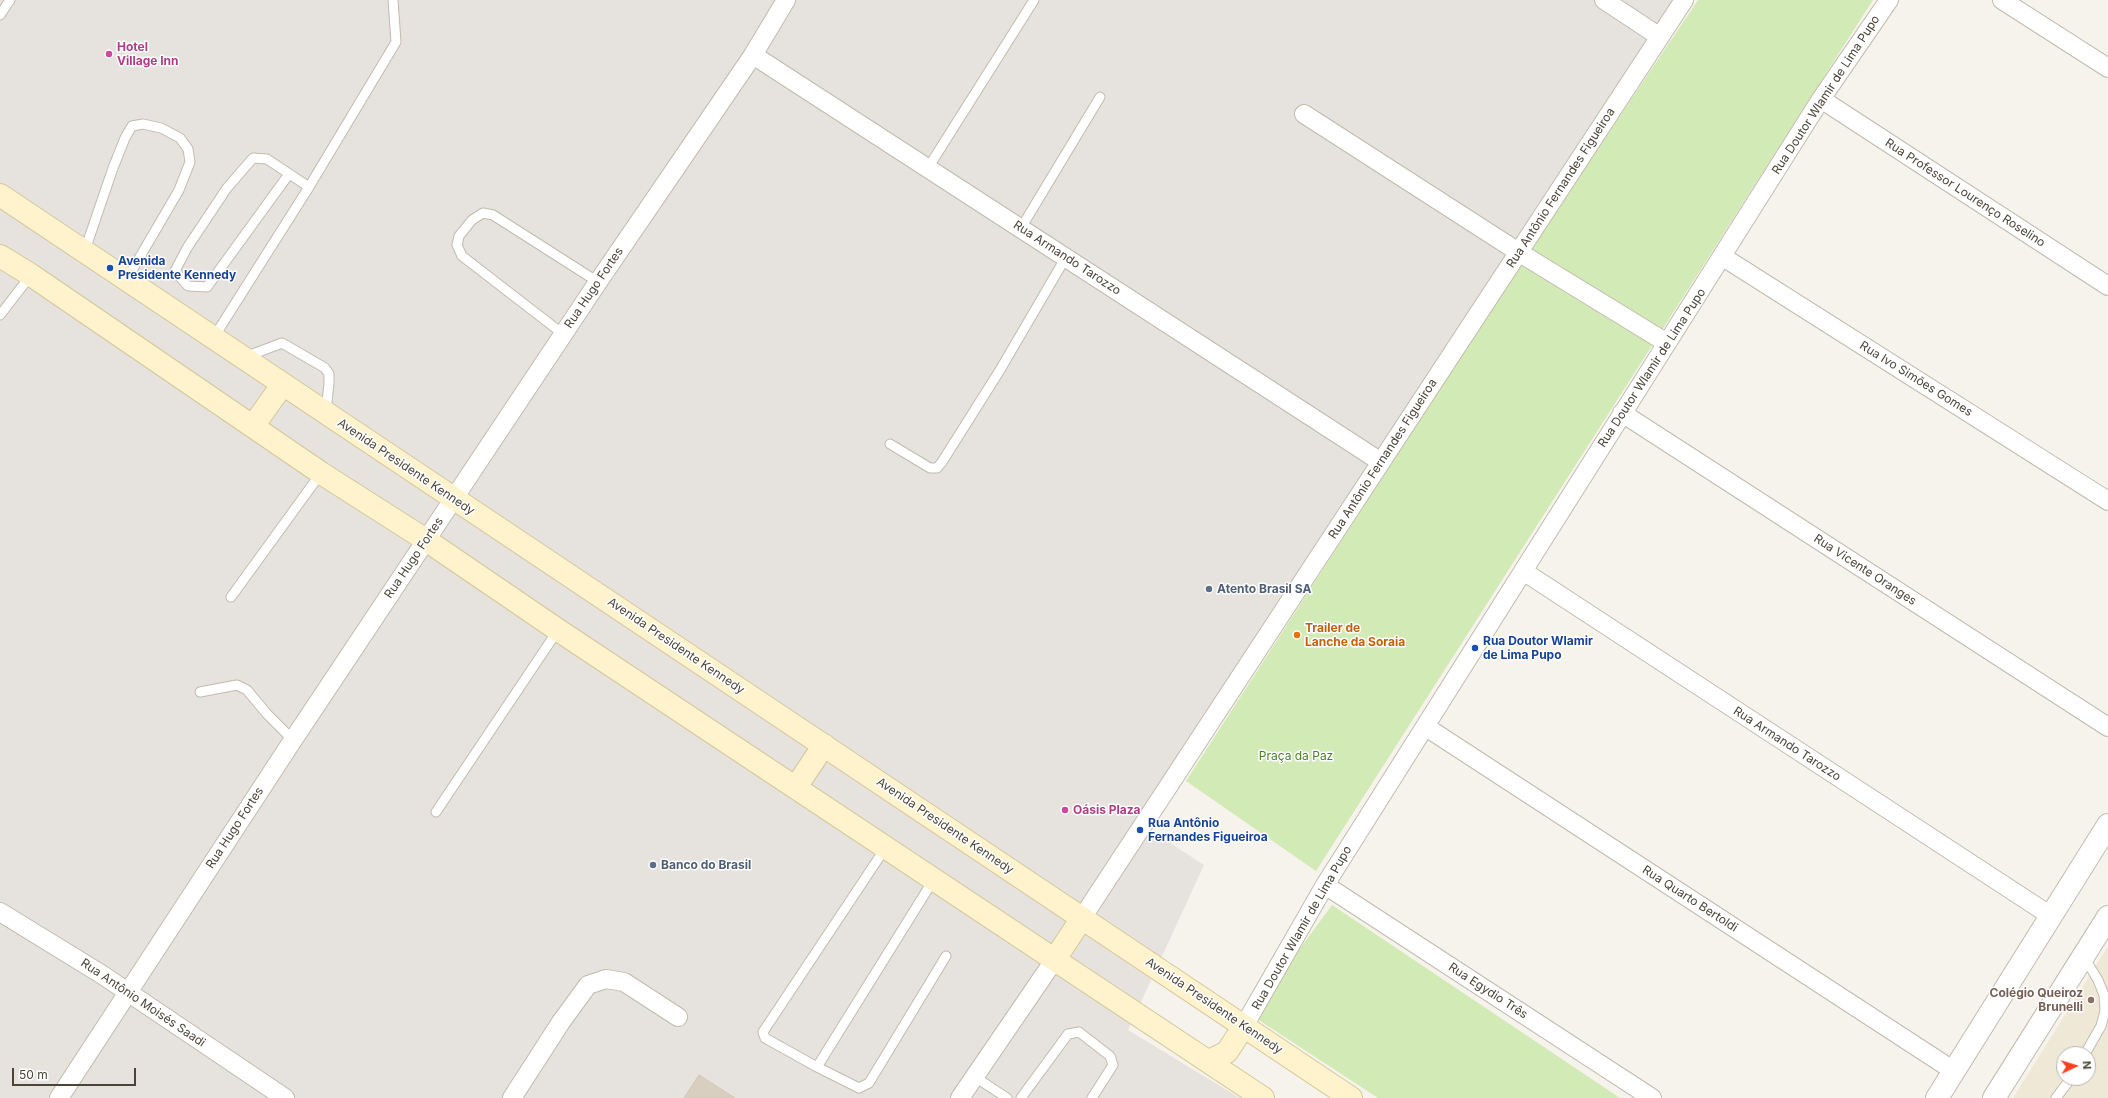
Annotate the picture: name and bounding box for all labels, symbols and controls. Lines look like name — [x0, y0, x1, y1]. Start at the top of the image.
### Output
street label: Rua Doutor Wlamir de Lima Pupo — [1769, 13, 1883, 177]
place label: Hotel Village Inn — [117, 40, 179, 68]
marker: Hotel Village Inn — [104, 49, 114, 59]
street label: Rua Antônio Fernandes Figueiroa — [1504, 105, 1618, 271]
street label: Rua Professor Lourenço Roselino — [1882, 136, 2048, 250]
street label: Rua Armando Tarozzo — [1010, 218, 1124, 298]
street label: Rua Hugo Fortes — [562, 245, 626, 331]
place label: Avenida Presidente Kennedy — [118, 254, 236, 282]
marker: Avenida Presidente Kennedy — [105, 263, 115, 273]
street label: Rua Doutor Wlamir de Lima Pupo — [1595, 286, 1709, 450]
street label: Rua Ivo Simões Gomes — [1857, 338, 1975, 420]
street label: Rua Antônio Fernandes Figueiroa — [1326, 376, 1440, 542]
street label: Avenida Presidente Kennedy — [335, 416, 477, 518]
street label: Rua Hugo Fortes — [382, 515, 446, 601]
street label: Rua Vicente Oranges — [1811, 531, 1919, 609]
place label: Atento Brasil SA — [1217, 582, 1311, 596]
marker: Atento Brasil SA — [1204, 584, 1214, 594]
street label: Avenida Presidente Kennedy — [605, 595, 747, 697]
place label: Trailer de Lanche da Soraia — [1305, 621, 1405, 649]
marker: Trailer de Lanche da Soraia — [1292, 630, 1302, 640]
place label: Rua Doutor Wlamir de Lima Pupo — [1483, 634, 1593, 662]
marker: Rua Doutor Wlamir de Lima Pupo — [1470, 643, 1480, 653]
street label: Rua Armando Tarozzo — [1730, 704, 1844, 784]
park label: Praça da Paz — [1259, 749, 1333, 763]
street label: Avenida Presidente Kennedy — [874, 775, 1016, 877]
street label: Rua Hugo Fortes — [203, 784, 267, 872]
place label: Oásis Plaza — [1073, 803, 1141, 817]
marker: Oásis Plaza — [1060, 805, 1070, 815]
place label: Rua Antônio Fernandes Figueiroa — [1148, 816, 1268, 844]
marker: Rua Antônio Fernandes Figueiroa — [1135, 825, 1145, 835]
street label: Rua Doutor Wlamir de Lima Pupo — [1249, 843, 1355, 1013]
place label: Banco do Brasil — [661, 858, 751, 872]
marker: Banco do Brasil — [648, 860, 658, 870]
street label: Rua Quarto Bertoldi — [1640, 863, 1740, 935]
street label: Avenida Presidente Kennedy — [1143, 955, 1285, 1057]
street label: Rua Antônio Moisés Saadi — [78, 956, 208, 1050]
street label: Rua Egydio Três — [1446, 960, 1530, 1022]
place label: Colégio Queiroz Brunelli — [1990, 986, 2083, 1014]
marker: Colégio Queiroz Brunelli — [2086, 995, 2096, 1005]
north arrow — [2056, 1046, 2096, 1086]
scale bar — [14, 1060, 138, 1086]
text: N — [2080, 1061, 2094, 1070]
text: 50 m — [19, 1067, 48, 1082]

